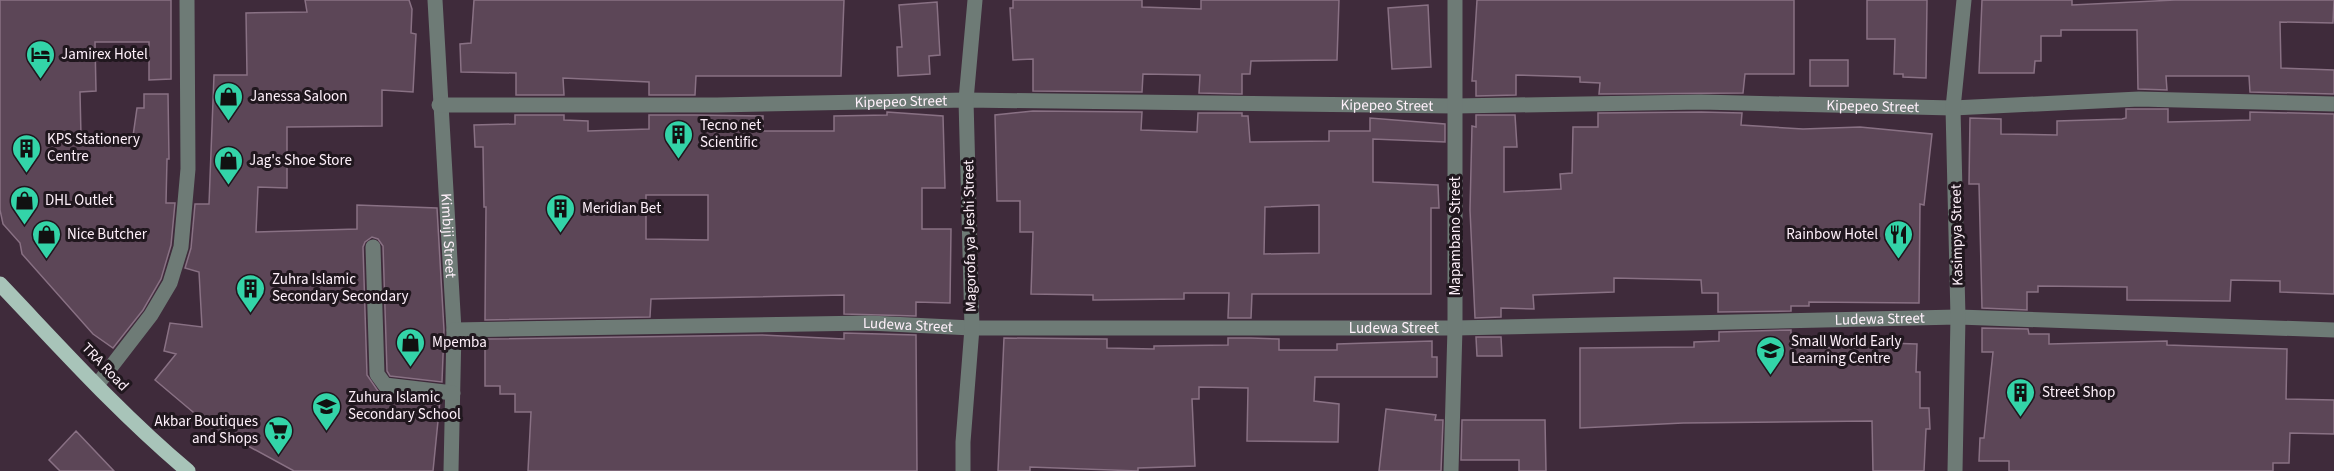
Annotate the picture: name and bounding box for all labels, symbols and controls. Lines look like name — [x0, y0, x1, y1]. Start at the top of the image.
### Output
hotel icon: Jamirex Hotel — [24, 38, 56, 80]
place label: Jamirex Hotel — [61, 44, 148, 65]
shop icon: Janessa Saloon — [213, 80, 245, 122]
place label: Janessa Saloon — [250, 86, 347, 107]
street label: Kipepeo Street — [854, 90, 948, 113]
street label: Kipepeo Street — [1340, 94, 1433, 116]
street label: Kipepeo Street — [1826, 94, 1919, 118]
place label: Tecno net Scientific — [700, 115, 761, 153]
building icon: Tecno net Scientific — [663, 118, 695, 160]
place label: KPS Stationery Centre — [47, 129, 140, 167]
building icon: KPS Stationery Centre — [10, 132, 42, 174]
shop icon: Jag's Shoe Store — [212, 144, 244, 186]
place label: Jag's Shoe Store — [249, 150, 352, 171]
street label: Magorofa ya Jeshi Street — [958, 160, 982, 312]
street label: Mapambano Street — [1445, 176, 1466, 296]
shop icon: DHL Outlet — [8, 184, 40, 226]
street label: Kasimpya Street — [1946, 184, 1968, 286]
place label: DHL Outlet — [45, 190, 114, 211]
building icon: Meridian Bet — [545, 192, 577, 234]
street label: Kimbiji Street — [436, 193, 461, 279]
place label: Meridian Bet — [582, 198, 661, 219]
shop icon: Nice Butcher — [30, 218, 62, 260]
restaurant icon: Rainbow Hotel — [1883, 218, 1915, 260]
place label: Nice Butcher — [67, 224, 148, 245]
place label: Rainbow Hotel — [1786, 224, 1878, 245]
place label: Zuhra Islamic Secondary Secondary — [272, 269, 409, 307]
building icon: Zuhra Islamic Secondary Secondary — [235, 272, 267, 314]
street label: Ludewa Street — [1834, 307, 1925, 330]
street label: Ludewa Street — [863, 312, 953, 338]
street label: Ludewa Street — [1349, 318, 1439, 339]
shop icon: Mpemba — [395, 326, 427, 368]
place label: Small World Early Learning Centre — [1791, 331, 1901, 369]
place label: Mpemba — [432, 332, 487, 353]
school or university icon: Small World Early Learning Centre — [1754, 334, 1786, 376]
street label: TRA Road — [77, 338, 133, 396]
building icon: Street Shop — [2005, 376, 2037, 418]
place label: Street Shop — [2042, 382, 2115, 403]
place label: Zuhura Islamic Secondary School — [348, 387, 461, 425]
school or university icon: Zuhura Islamic Secondary School — [311, 390, 343, 432]
place label: Akbar Boutiques and Shops — [154, 411, 258, 449]
supermarket icon: Akbar Boutiques and Shops — [263, 414, 295, 456]

